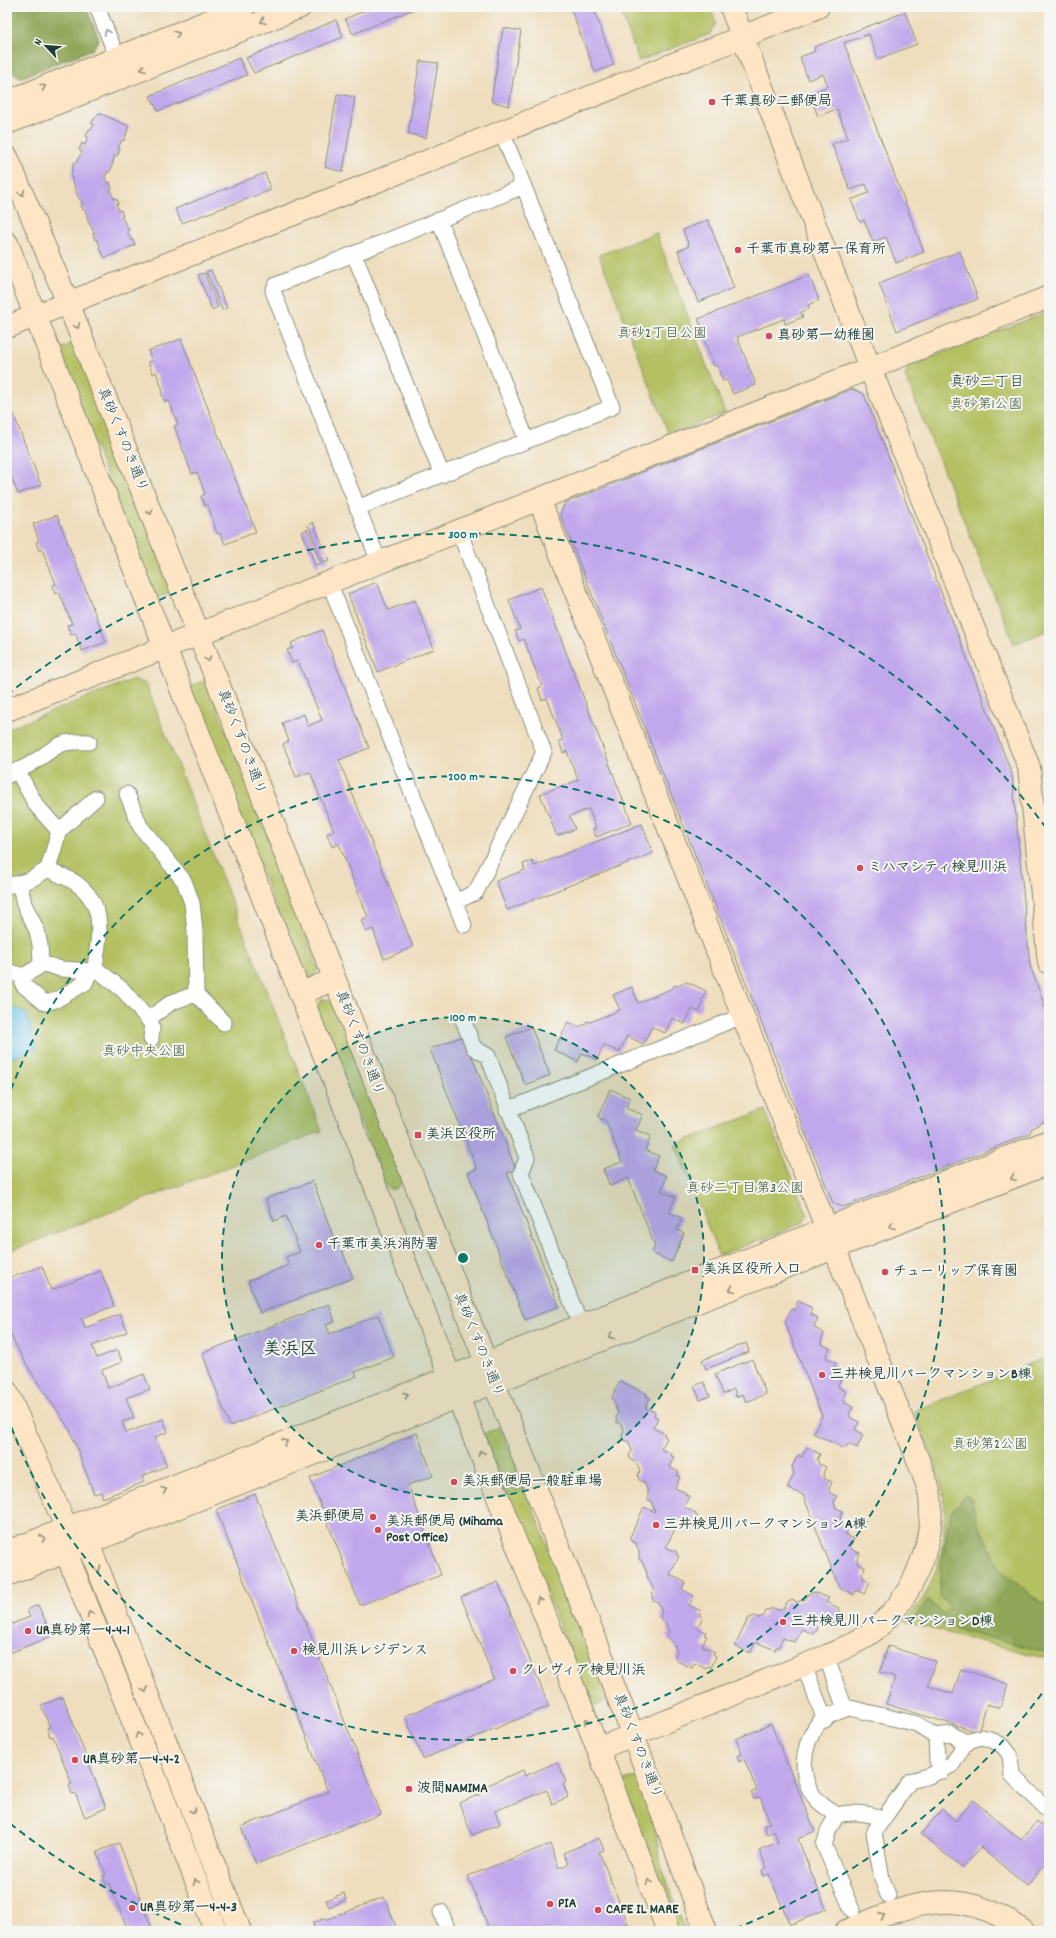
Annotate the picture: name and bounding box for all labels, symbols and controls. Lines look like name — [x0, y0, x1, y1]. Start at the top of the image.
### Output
one-way arrow — [260, 17, 267, 25]
north arrow — [26, 26, 66, 66]
one-way arrow — [104, 29, 112, 37]
one-way arrow — [173, 30, 180, 38]
text: N — [30, 36, 47, 48]
one-way arrow — [139, 65, 146, 73]
one-way arrow — [40, 84, 47, 92]
place label: 千葉真砂二郵便局 — [720, 92, 832, 112]
marker: 千葉真砂二郵便局 — [707, 97, 717, 107]
one-way arrow — [17, 189, 25, 197]
place label: 千葉市真砂第一保育所 — [746, 240, 886, 260]
marker: 千葉市真砂第一保育所 — [733, 245, 743, 255]
one-way arrow — [72, 323, 80, 330]
park label: 真砂2丁目公園 — [617, 324, 707, 344]
place label: 真砂第一幼稚園 — [777, 326, 875, 346]
marker: 真砂第一幼稚園 — [764, 331, 774, 341]
district label: 真砂二丁目 — [949, 372, 1025, 394]
street label: 真砂くすのき通り — [92, 384, 152, 496]
park label: 真砂第1公園 — [949, 395, 1023, 415]
one-way arrow — [146, 509, 154, 516]
text: 300 m — [448, 527, 478, 544]
one-way arrow — [204, 656, 212, 663]
street label: 真砂くすのき通り — [212, 686, 270, 798]
text: 200 m — [448, 769, 478, 786]
place label: ミハマシティ検見川浜 — [868, 858, 1007, 878]
marker: ミハマシティ検見川浜 — [855, 863, 865, 873]
street label: 真砂くすのき通り — [330, 987, 388, 1099]
text: 100 m — [450, 1010, 476, 1027]
park label: 真砂中央公園 — [102, 1042, 186, 1062]
place label: 美浜区役所 — [426, 1125, 496, 1145]
marker: 美浜区役所 — [413, 1130, 423, 1140]
one-way arrow — [1009, 1173, 1016, 1181]
park label: 真砂二丁目第3公園 — [686, 1179, 804, 1199]
one-way arrow — [888, 1221, 895, 1229]
place label: 千葉市美浜消防署 — [327, 1235, 439, 1255]
marker: 千葉市美浜消防署 — [314, 1240, 324, 1250]
centre of rings — [456, 1251, 470, 1265]
place label: 美浜区役所入口 — [703, 1260, 801, 1280]
place label: チューリップ保育園 — [893, 1262, 1018, 1282]
marker: 美浜区役所入口 — [690, 1265, 700, 1275]
marker: チューリップ保育園 — [880, 1267, 890, 1277]
one-way arrow — [728, 1284, 735, 1292]
street label: 真砂くすのき通り — [448, 1289, 508, 1401]
one-way arrow — [607, 1332, 614, 1340]
district label: 美浜区 — [263, 1338, 317, 1363]
place label: 三井検見川パークマンションB棟 — [830, 1365, 1033, 1385]
marker: 三井検見川パークマンションB棟 — [817, 1370, 827, 1380]
one-way arrow — [403, 1391, 410, 1399]
park label: 真砂第2公園 — [952, 1435, 1028, 1455]
one-way arrow — [282, 1439, 289, 1447]
one-way arrow — [478, 1450, 486, 1458]
place label: 美浜郵便局一般駐車場 — [462, 1472, 602, 1492]
marker: 美浜郵便局一般駐車場 — [449, 1477, 459, 1487]
one-way arrow — [161, 1487, 168, 1495]
place label: 美浜郵便局 — [295, 1507, 365, 1527]
marker: 美浜郵便局 — [368, 1512, 378, 1522]
place label: 美浜郵便局 (Mihama Post Office) — [386, 1512, 504, 1548]
place label: 三井検見川パークマンションA棟 — [664, 1515, 868, 1535]
marker: 三井検見川パークマンションA棟 — [651, 1520, 661, 1530]
marker: 美浜郵便局 (Mihama Post Office) — [373, 1525, 383, 1535]
one-way arrow — [40, 1534, 47, 1542]
one-way arrow — [93, 1566, 101, 1573]
one-way arrow — [536, 1597, 544, 1604]
one-way arrow — [87, 1610, 95, 1617]
place label: 三井検見川パークマンションD棟 — [791, 1612, 994, 1632]
marker: 三井検見川パークマンションD棟 — [778, 1617, 788, 1627]
place label: UR真砂第一4-4-1 — [36, 1621, 130, 1641]
marker: UR真砂第一4-4-1 — [23, 1626, 33, 1636]
place label: 検見川浜レジデンス — [302, 1641, 428, 1661]
marker: 検見川浜レジデンス — [289, 1646, 299, 1656]
place label: クレヴィア検見川浜 — [521, 1661, 646, 1681]
marker: クレヴィア検見川浜 — [508, 1666, 518, 1676]
one-way arrow — [141, 1687, 149, 1694]
street label: 真砂くすのき通り — [608, 1690, 666, 1802]
one-way arrow — [584, 1718, 592, 1725]
one-way arrow — [135, 1731, 143, 1738]
place label: UR真砂第一4-4-2 — [83, 1750, 180, 1770]
marker: UR真砂第一4-4-2 — [70, 1755, 80, 1765]
place label: 波間NAMIMA — [417, 1779, 488, 1799]
marker: 波間NAMIMA — [404, 1784, 414, 1794]
one-way arrow — [188, 1808, 196, 1815]
one-way arrow — [193, 1878, 201, 1885]
one-way arrow — [646, 1878, 654, 1885]
place label: PIA — [558, 1894, 577, 1914]
place label: UR真砂第一4-4-3 — [140, 1898, 237, 1918]
marker: PIA — [545, 1899, 555, 1909]
place label: CAFE IL MARE — [606, 1900, 679, 1920]
marker: UR真砂第一4-4-3 — [127, 1903, 137, 1913]
marker: CAFE IL MARE — [593, 1905, 603, 1915]
one-way arrow — [879, 1913, 886, 1921]

